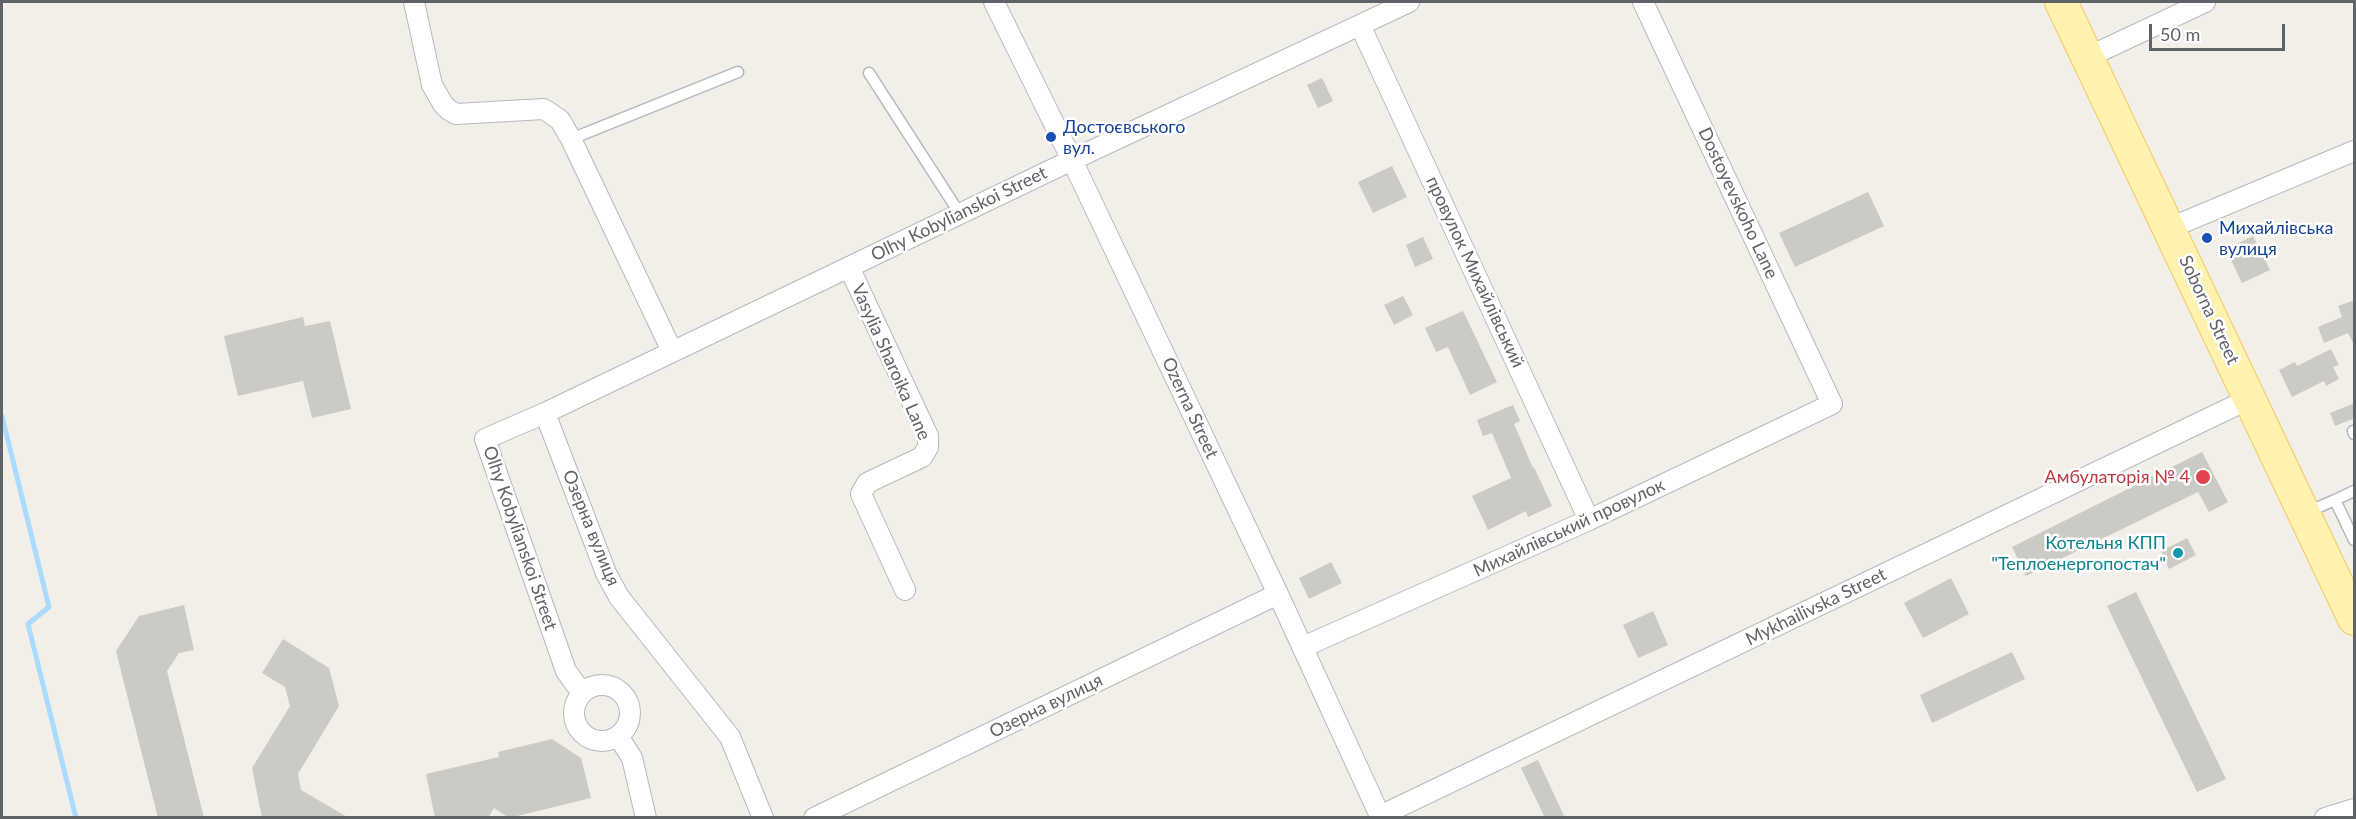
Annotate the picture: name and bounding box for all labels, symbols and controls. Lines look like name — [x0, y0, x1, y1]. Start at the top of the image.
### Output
scale bar — [2152, 12, 2288, 50]
text: 50 m — [2160, 23, 2200, 45]
place label: Достоєвського вул. — [1063, 116, 1186, 158]
street label: Dostoyevskoho Lane — [1693, 124, 1783, 282]
marker: Достоєвського вул. — [1044, 130, 1058, 144]
street label: Olhy Kobylianskoi Street — [867, 162, 1051, 266]
street label: провулок Михайлівський — [1421, 173, 1529, 371]
place label: Михайлівська вулиця — [2219, 217, 2333, 260]
marker: Михайлівська вулиця — [2200, 231, 2214, 245]
street label: Soborna Street — [2174, 252, 2244, 368]
street label: Vasylia Sharoika Lane — [847, 281, 935, 443]
street label: Ozerna Street — [1157, 354, 1223, 462]
street label: Olhy Kobylianskoi Street — [478, 443, 562, 633]
place label: Амбулаторія № 4 — [2045, 466, 2190, 488]
street label: Озерна вулиця — [558, 467, 624, 589]
marker: Амбулаторія № 4 — [2194, 468, 2212, 486]
street label: Михайлівський провулок — [1470, 474, 1668, 582]
place label: Котельня КПП "Теплоенергопостач" — [1991, 532, 2166, 574]
marker: Котельня КПП "Теплоенергопостач" — [2171, 546, 2185, 560]
street label: Mykhailivska Street — [1742, 564, 1890, 650]
street label: Озерна вулиця — [986, 669, 1106, 743]

